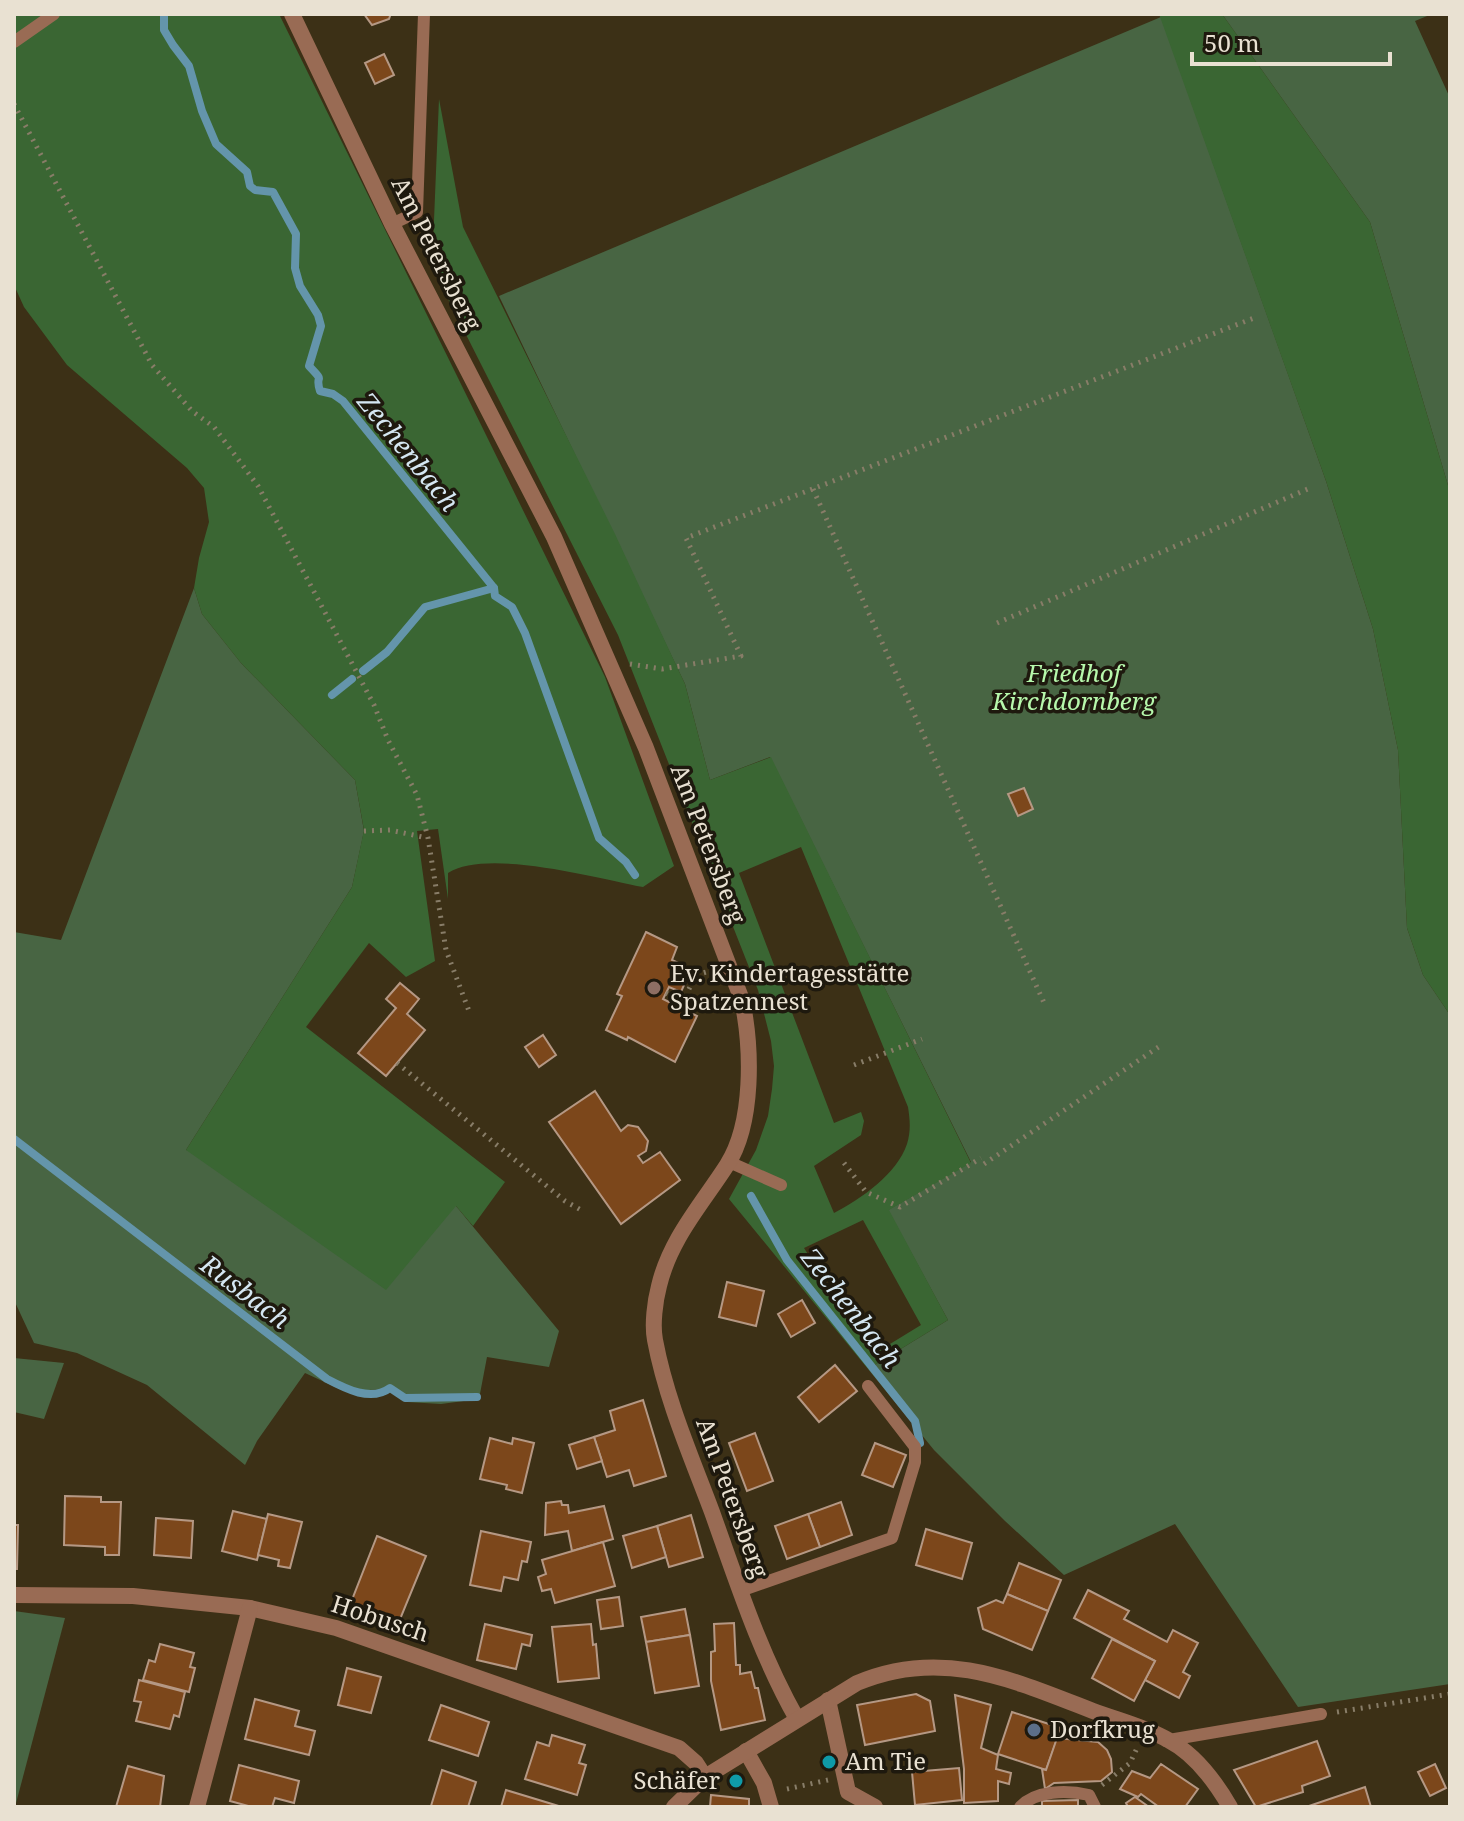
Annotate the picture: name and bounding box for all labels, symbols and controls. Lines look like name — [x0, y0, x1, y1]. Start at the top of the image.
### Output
scale bar — [1192, 16, 1390, 66]
text: 50 m — [1204, 26, 1260, 59]
street label: Am Petersberg — [384, 171, 490, 336]
water label: Zechenbach — [349, 384, 468, 519]
park label: Friedhof Kirchdornberg — [991, 656, 1157, 717]
street label: Am Petersberg — [664, 759, 755, 928]
place label: Ev. Kindertagesstätte Spatzennest — [670, 956, 909, 1017]
marker: Ev. Kindertagesstätte Spatzennest — [645, 979, 663, 997]
water label: Zechenbach — [793, 1239, 910, 1375]
water label: Rusbach — [193, 1245, 298, 1337]
street label: Am Petersberg — [689, 1413, 778, 1582]
street label: Hobusch — [327, 1586, 433, 1649]
place label: Dorfkrug — [1050, 1712, 1155, 1745]
marker: Dorfkrug — [1025, 1721, 1043, 1739]
place label: Am Tie — [845, 1744, 926, 1777]
marker: Am Tie — [820, 1753, 838, 1771]
place label: Schäfer — [633, 1763, 720, 1796]
marker: Schäfer — [727, 1772, 745, 1790]

